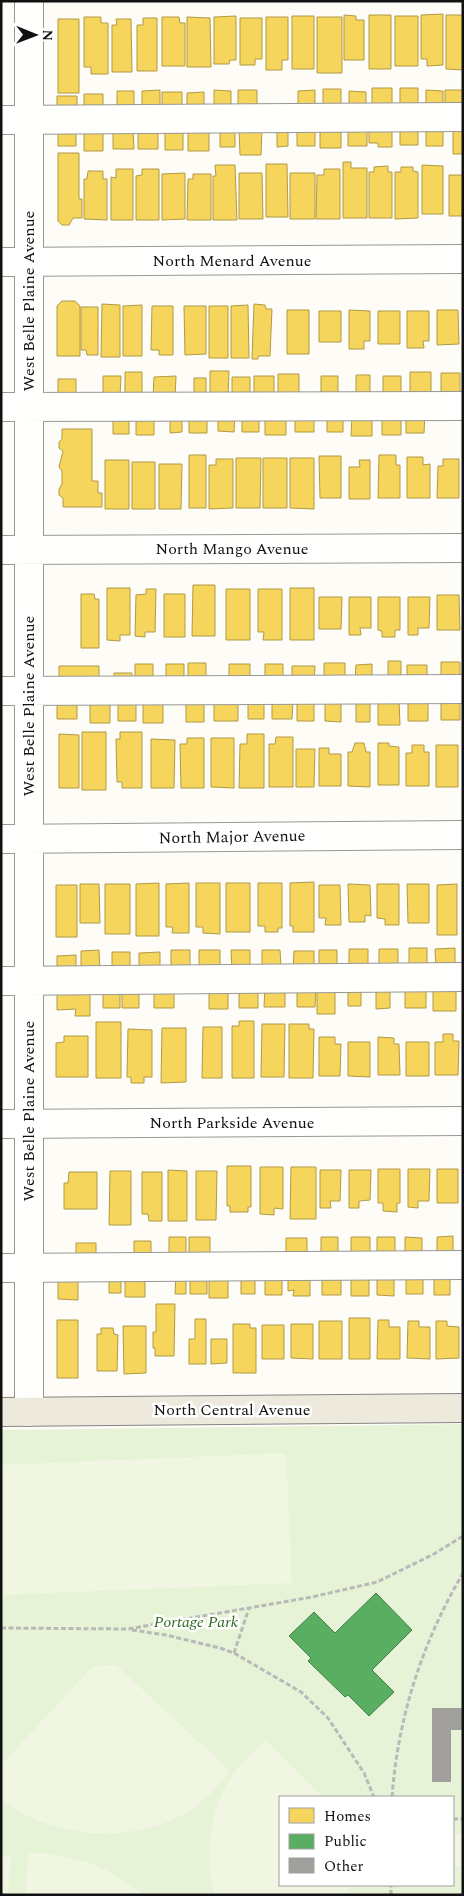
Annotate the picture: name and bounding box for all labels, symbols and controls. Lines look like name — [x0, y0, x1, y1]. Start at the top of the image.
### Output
north arrow — [10, 10, 60, 60]
text: N — [37, 29, 58, 41]
street label: West Belle Plaine Avenue — [17, 211, 41, 391]
street label: North Menard Avenue — [152, 249, 312, 273]
street label: North Mango Avenue — [155, 537, 309, 561]
street label: West Belle Plaine Avenue — [17, 616, 41, 796]
street label: North Major Avenue — [158, 824, 306, 850]
street label: West Belle Plaine Avenue — [17, 1021, 41, 1201]
street label: North Parkside Avenue — [150, 1111, 314, 1135]
street label: North Central Avenue — [153, 1398, 311, 1422]
park label: Portage Park — [154, 1610, 239, 1634]
legend — [279, 1796, 454, 1886]
text: Homes — [324, 1805, 371, 1828]
text: Public — [324, 1830, 367, 1853]
text: Other — [324, 1855, 363, 1878]

